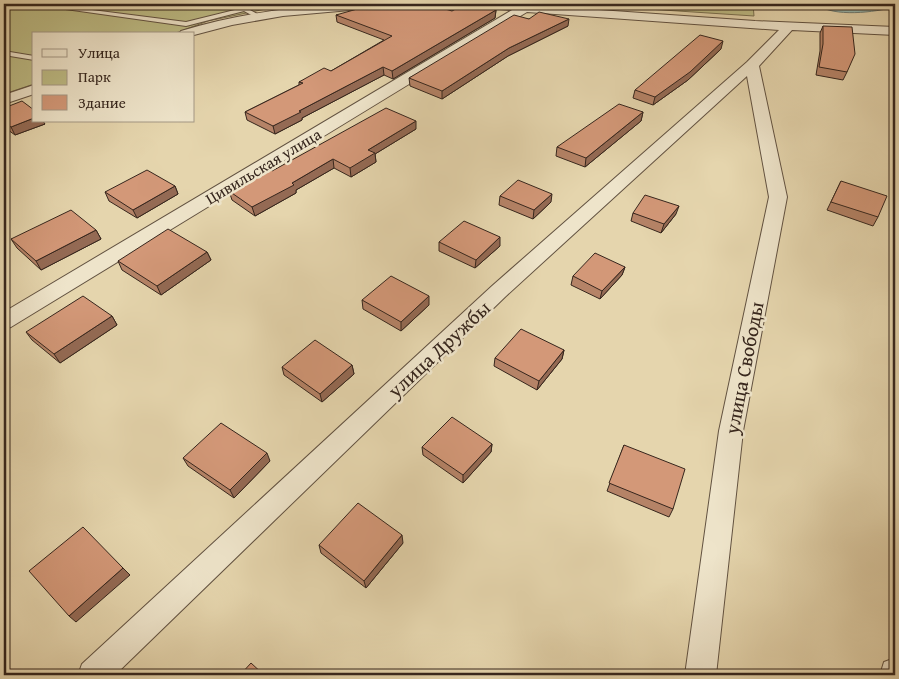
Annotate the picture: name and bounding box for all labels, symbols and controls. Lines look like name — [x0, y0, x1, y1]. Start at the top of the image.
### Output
legend — [32, 32, 195, 122]
text: Улица — [78, 42, 121, 63]
text: Парк — [78, 66, 111, 87]
text: Здание — [78, 92, 126, 113]
street label: Цивильская улица — [201, 122, 326, 210]
street label: улица Дружбы — [380, 293, 496, 405]
street label: улица Свободы — [716, 299, 771, 438]

